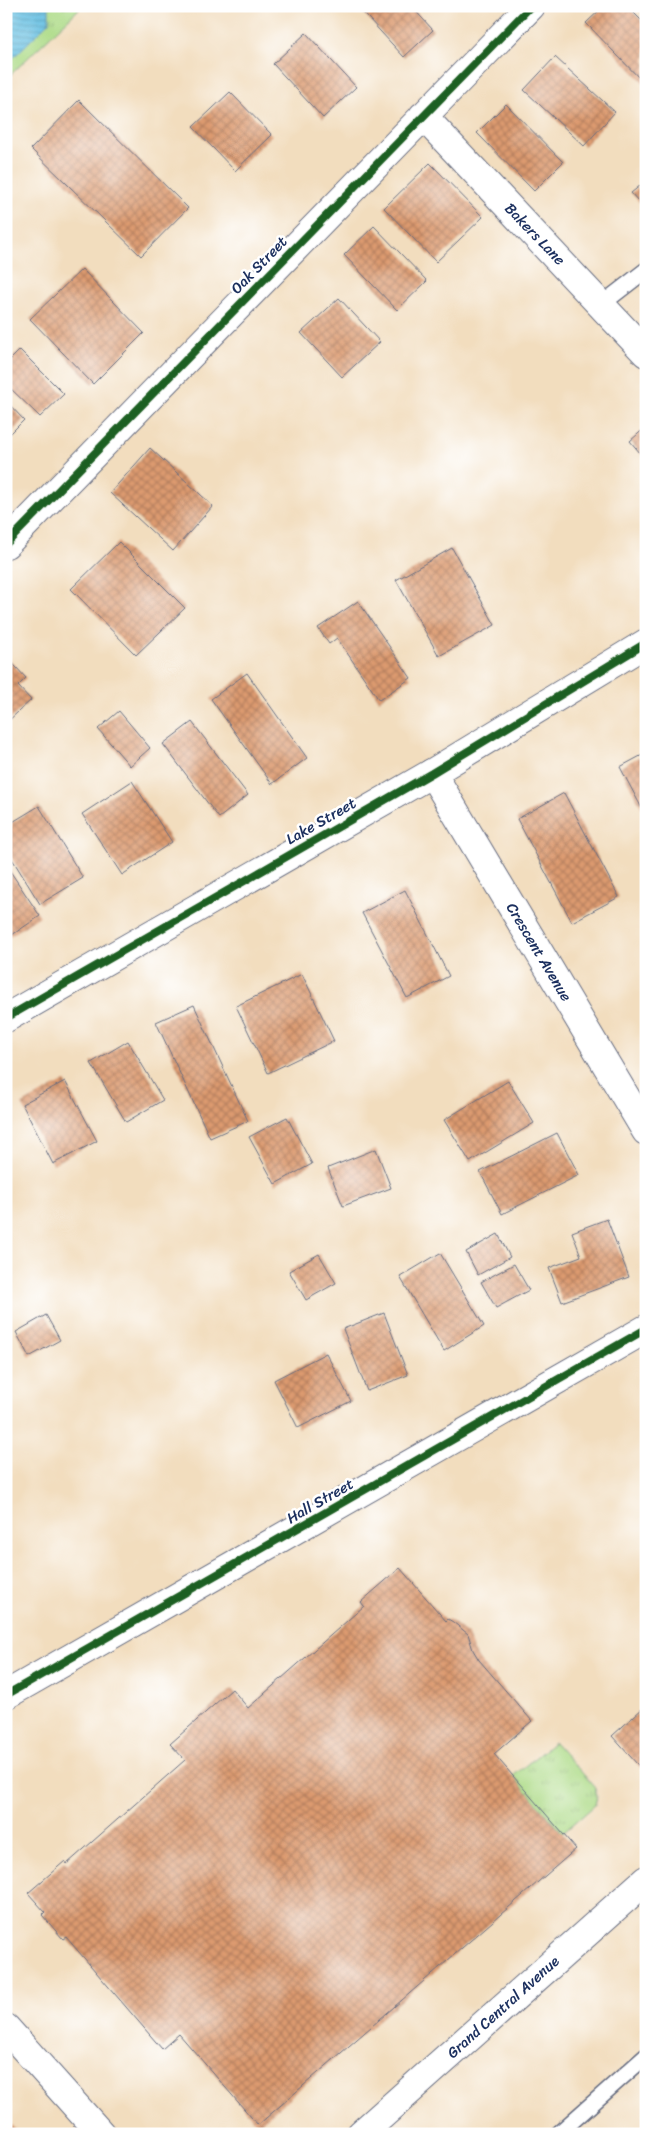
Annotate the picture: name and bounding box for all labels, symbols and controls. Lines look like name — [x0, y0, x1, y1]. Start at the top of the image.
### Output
street label: Bakers Lane — [498, 197, 572, 272]
street label: Oak Street — [224, 229, 294, 300]
street label: Lake Street — [281, 790, 362, 852]
street label: Crescent Avenue — [499, 897, 579, 1007]
street label: Hall Street — [281, 1471, 359, 1531]
street label: Grand Central Avenue — [441, 1949, 565, 2065]

